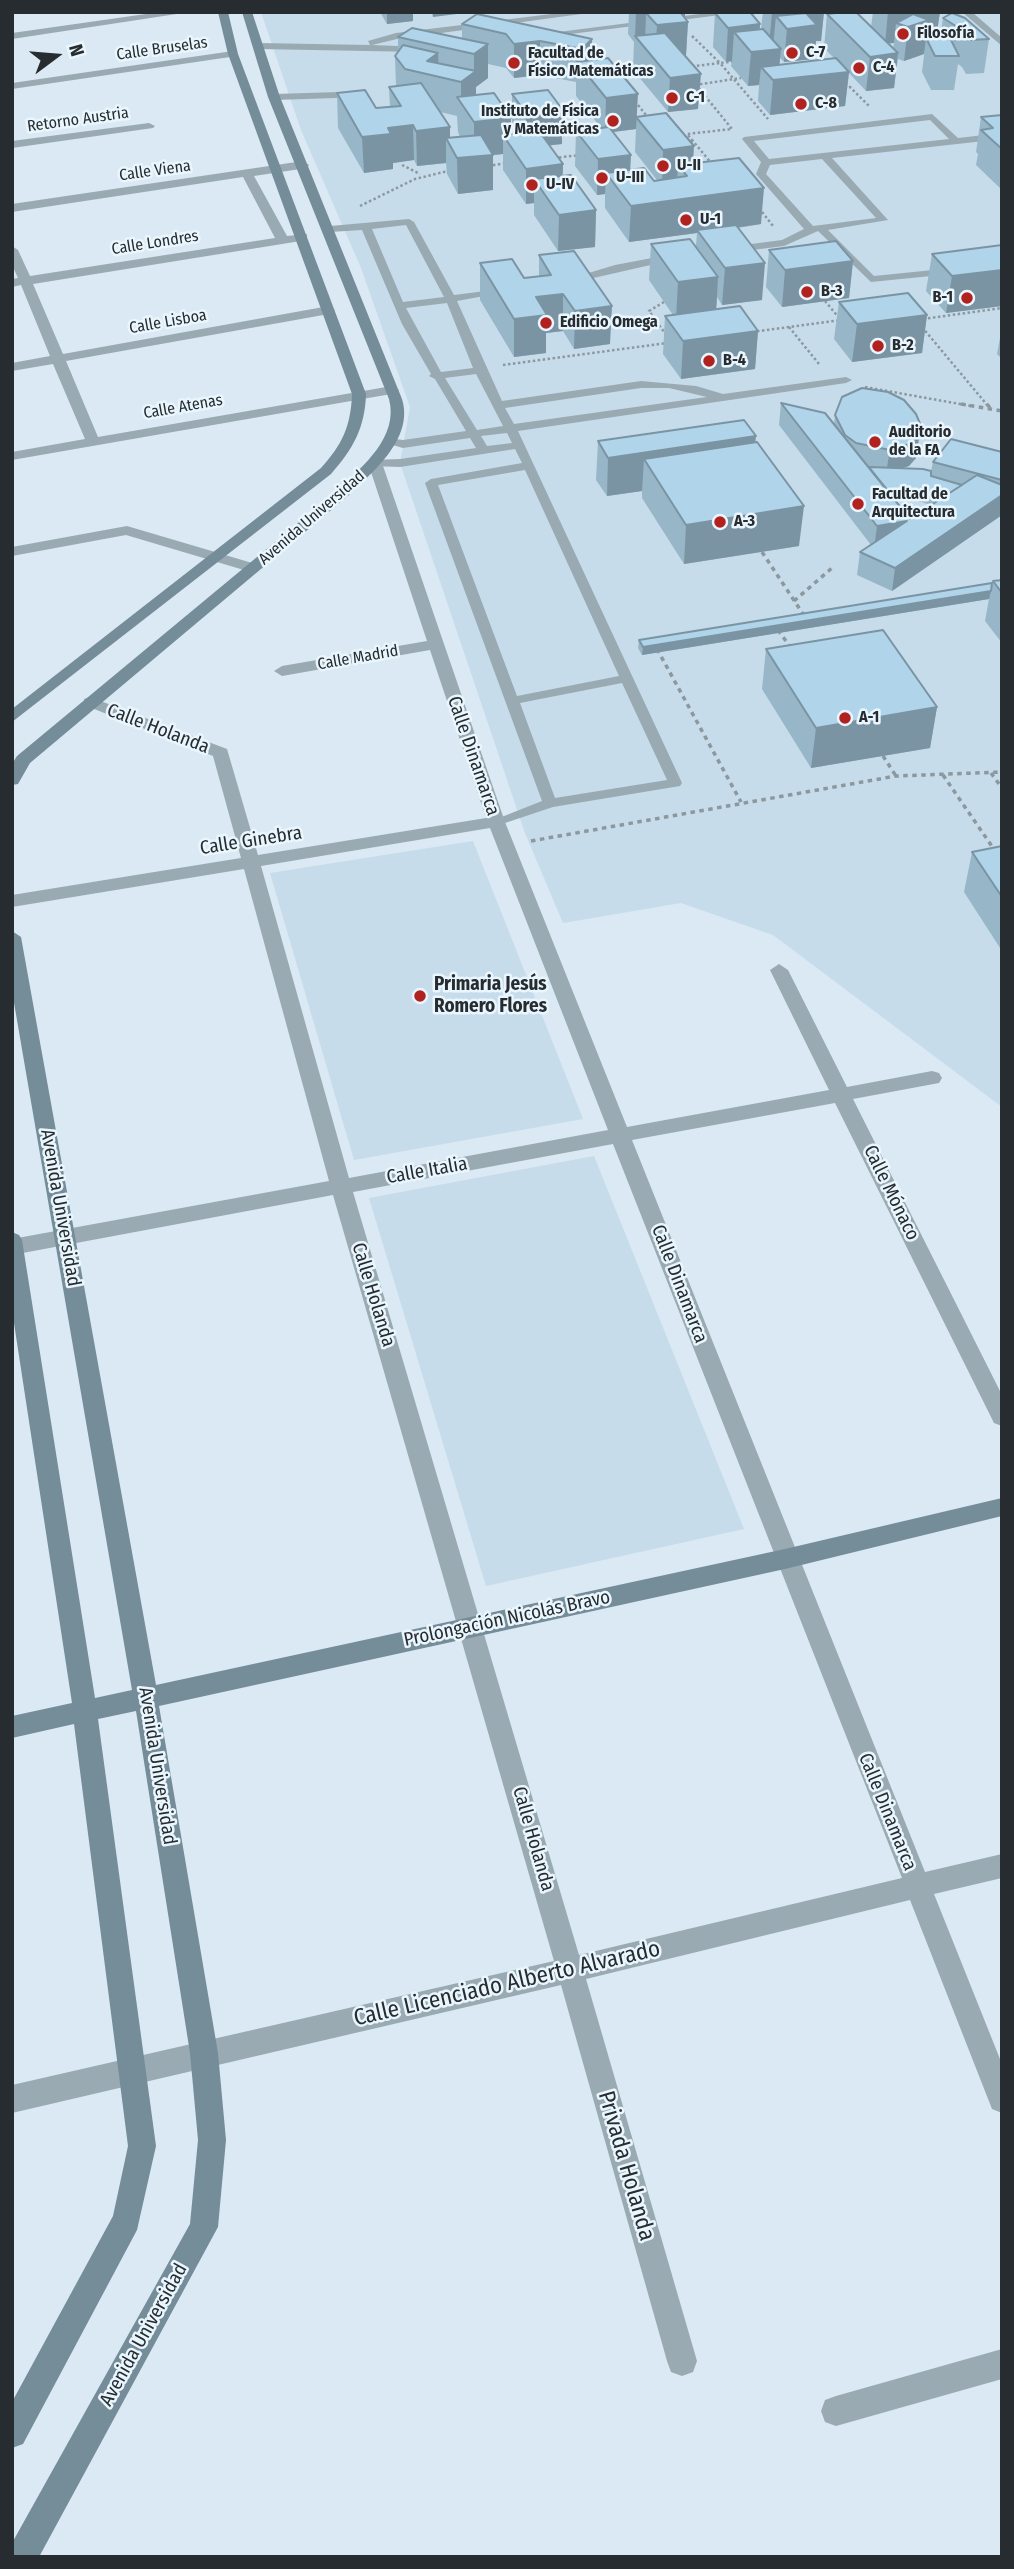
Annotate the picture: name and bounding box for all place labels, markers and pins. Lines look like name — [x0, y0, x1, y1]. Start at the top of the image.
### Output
place label: Filosofía — [917, 24, 975, 44]
marker: Filosofía — [895, 26, 911, 42]
place label: C-7 — [806, 43, 825, 63]
place label: Facultad de Físico Matemáticas — [528, 44, 653, 82]
marker: C-7 — [784, 45, 800, 61]
marker: Facultad de Físico Matemáticas — [506, 55, 522, 71]
place label: C-4 — [873, 58, 894, 78]
marker: C-4 — [851, 60, 867, 76]
place label: C-1 — [686, 88, 705, 108]
marker: C-1 — [664, 90, 680, 106]
place label: C-8 — [815, 94, 837, 114]
marker: C-8 — [793, 96, 809, 112]
place label: Instituto de Física y Matemáticas — [481, 102, 599, 140]
marker: Instituto de Física y Matemáticas — [605, 113, 621, 129]
place label: U-II — [677, 156, 701, 176]
marker: U-II — [655, 158, 671, 174]
place label: U-III — [616, 168, 644, 188]
marker: U-III — [594, 170, 610, 186]
place label: U-IV — [546, 175, 574, 195]
marker: U-IV — [524, 177, 540, 193]
place label: U-1 — [700, 210, 721, 230]
marker: U-1 — [678, 212, 694, 228]
place label: B-3 — [821, 282, 843, 302]
marker: B-3 — [799, 284, 815, 300]
place label: B-1 — [932, 288, 953, 308]
marker: B-1 — [959, 290, 975, 306]
place label: Edificio Omega — [560, 313, 658, 333]
marker: Edificio Omega — [538, 315, 554, 331]
place label: B-2 — [892, 336, 914, 356]
marker: B-2 — [870, 338, 886, 354]
place label: B-4 — [723, 351, 746, 371]
marker: B-4 — [701, 353, 717, 369]
place label: Auditorio de la FA — [889, 423, 951, 461]
marker: Auditorio de la FA — [867, 434, 883, 450]
place label: Facultad de Arquitectura — [872, 485, 955, 523]
marker: Facultad de Arquitectura — [850, 496, 866, 512]
place label: A-3 — [734, 512, 755, 532]
marker: A-3 — [712, 514, 728, 530]
place label: A-1 — [859, 708, 879, 728]
marker: A-1 — [837, 710, 853, 726]
place label: Primaria Jesús Romero Flores — [434, 974, 547, 1018]
marker: Primaria Jesús Romero Flores — [412, 988, 428, 1004]

